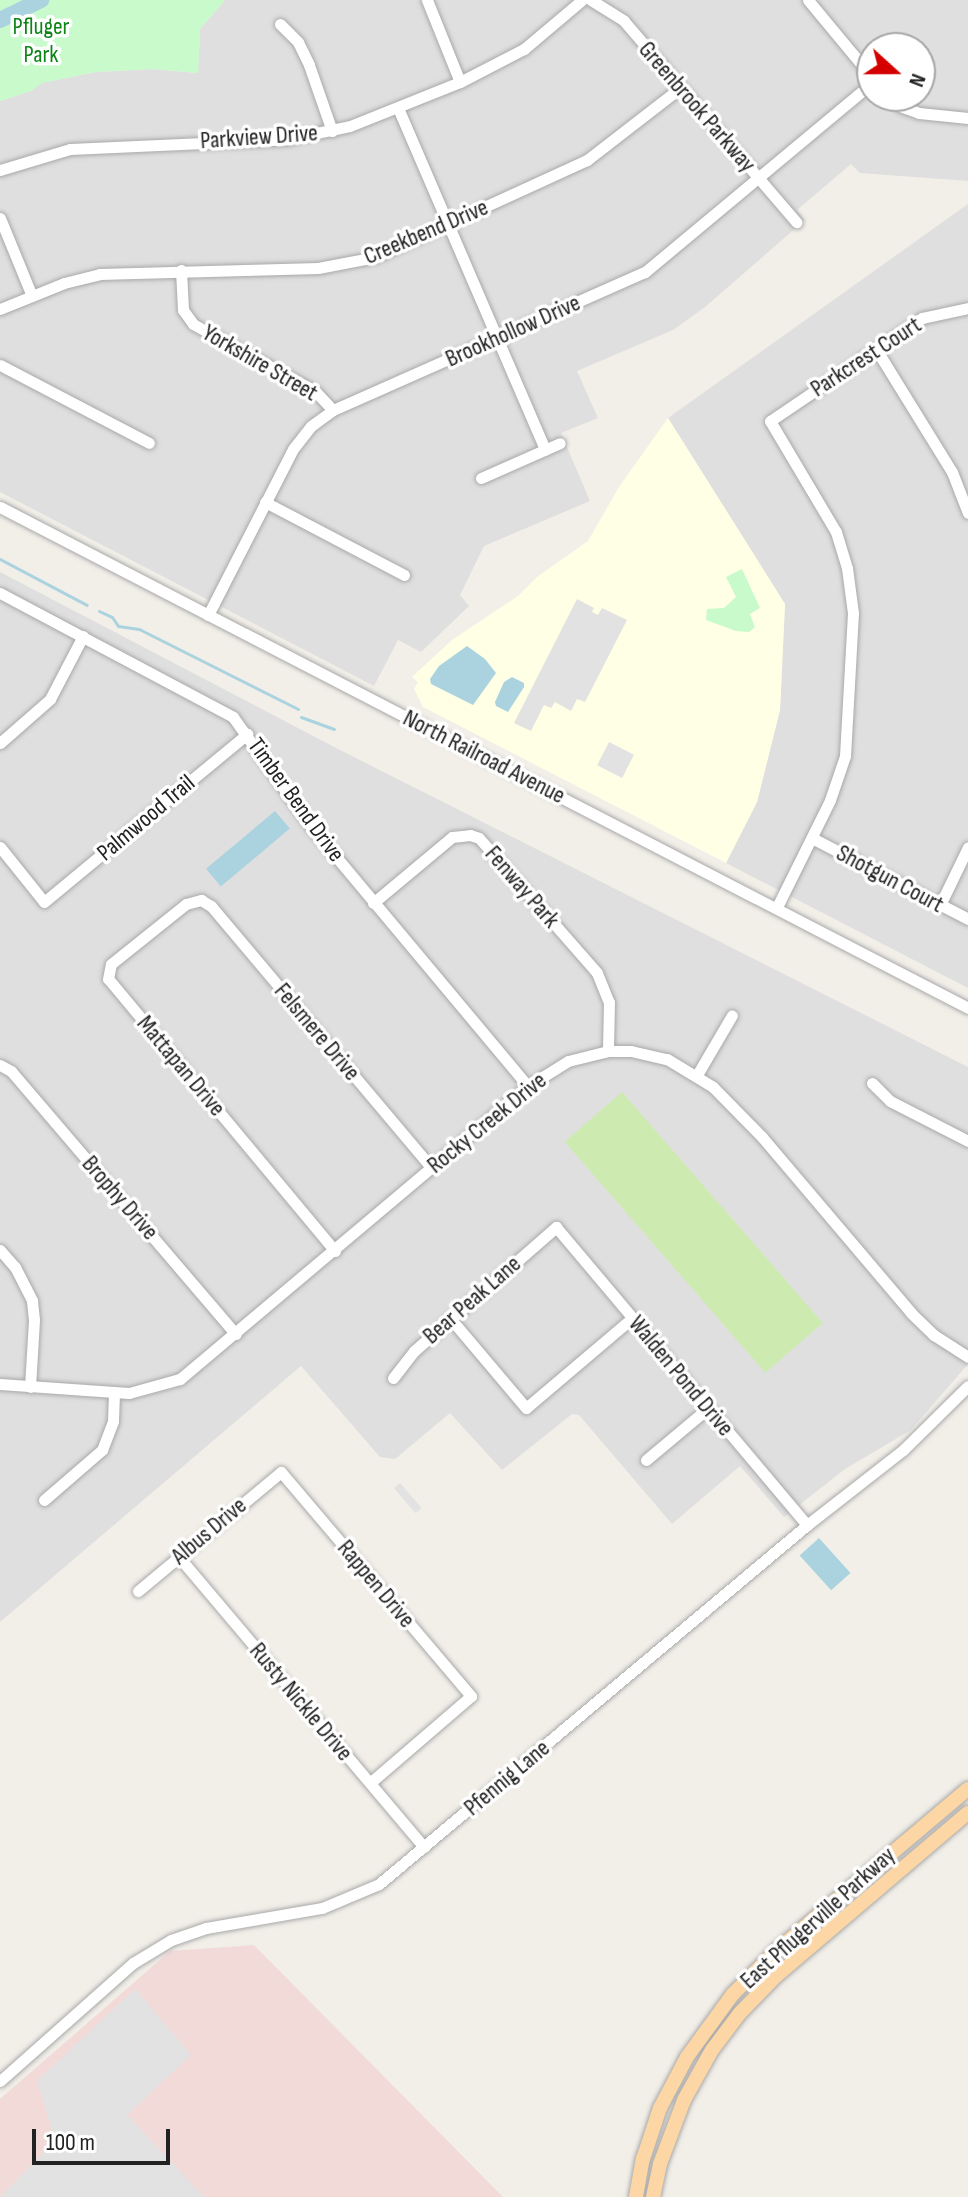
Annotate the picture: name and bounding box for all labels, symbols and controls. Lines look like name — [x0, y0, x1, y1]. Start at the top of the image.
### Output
park label: Pfluger Park — [13, 13, 69, 69]
north arrow — [856, 32, 936, 112]
street label: Greenbrook Parkway — [632, 36, 762, 178]
text: N — [902, 70, 932, 90]
street label: Parkview Drive — [199, 119, 319, 155]
street label: Creekbend Drive — [360, 193, 492, 271]
street label: Brookhollow Drive — [441, 288, 585, 374]
street label: Parkcrest Court — [805, 311, 927, 403]
street label: Yorkshire Street — [197, 318, 323, 408]
street label: North Railroad Avenue — [398, 704, 570, 810]
street label: Timber Bend Drive — [241, 732, 351, 868]
street label: Palmwood Trail — [91, 769, 201, 867]
street label: Shotgun Court — [831, 839, 949, 919]
street label: Fenway Park — [479, 840, 565, 934]
street label: Felsmere Drive — [268, 977, 366, 1087]
street label: Mattapan Drive — [131, 1010, 231, 1122]
street label: Rocky Creek Drive — [422, 1066, 552, 1180]
street label: Brophy Drive — [76, 1150, 164, 1246]
street label: Bear Peak Lane — [417, 1250, 527, 1350]
street label: Walden Pond Drive — [622, 1310, 740, 1442]
street label: Albus Drive — [166, 1491, 252, 1571]
street label: Rappen Drive — [331, 1534, 421, 1634]
street label: Rusty Nickle Drive — [243, 1637, 359, 1767]
street label: Pfennig Lane — [458, 1734, 556, 1822]
street label: East Pflugerville Parkway — [735, 1841, 901, 1995]
scale bar — [36, 2113, 174, 2163]
text: 100 m — [46, 2128, 95, 2157]

